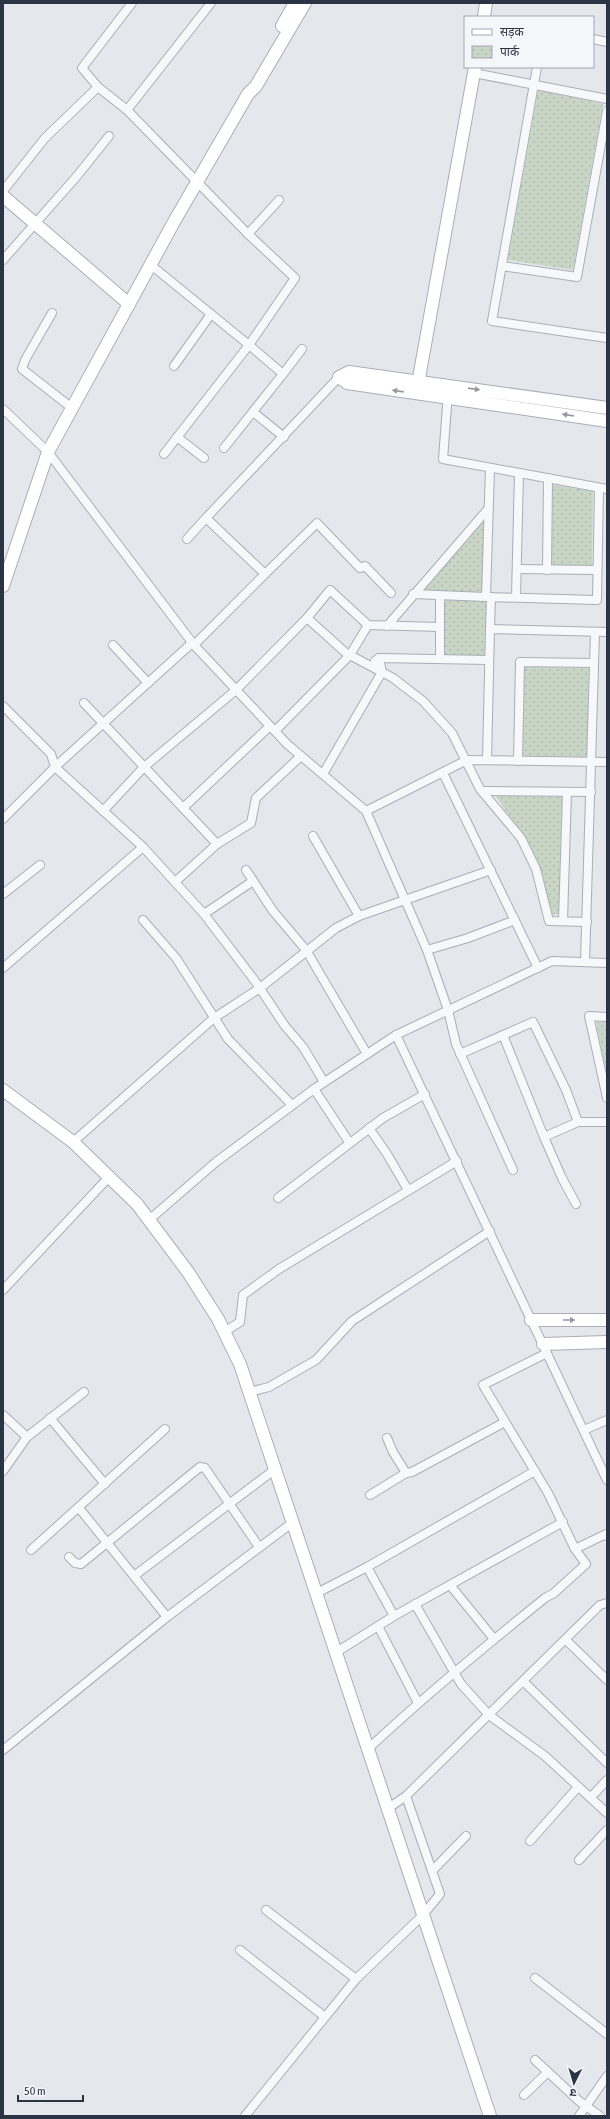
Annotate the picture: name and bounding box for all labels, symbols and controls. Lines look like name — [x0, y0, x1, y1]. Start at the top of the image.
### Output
legend — [464, 16, 594, 68]
text: सड़क — [500, 25, 525, 39]
text: पार्क — [500, 45, 520, 59]
one-way arrow — [468, 386, 480, 392]
one-way arrow — [392, 388, 404, 394]
one-way arrow — [562, 412, 574, 418]
one-way arrow — [563, 1317, 576, 1323]
north arrow — [554, 2063, 594, 2103]
scale bar — [18, 2077, 83, 2103]
text: 50 m — [24, 2084, 46, 2098]
text: उ — [569, 2087, 577, 2099]

